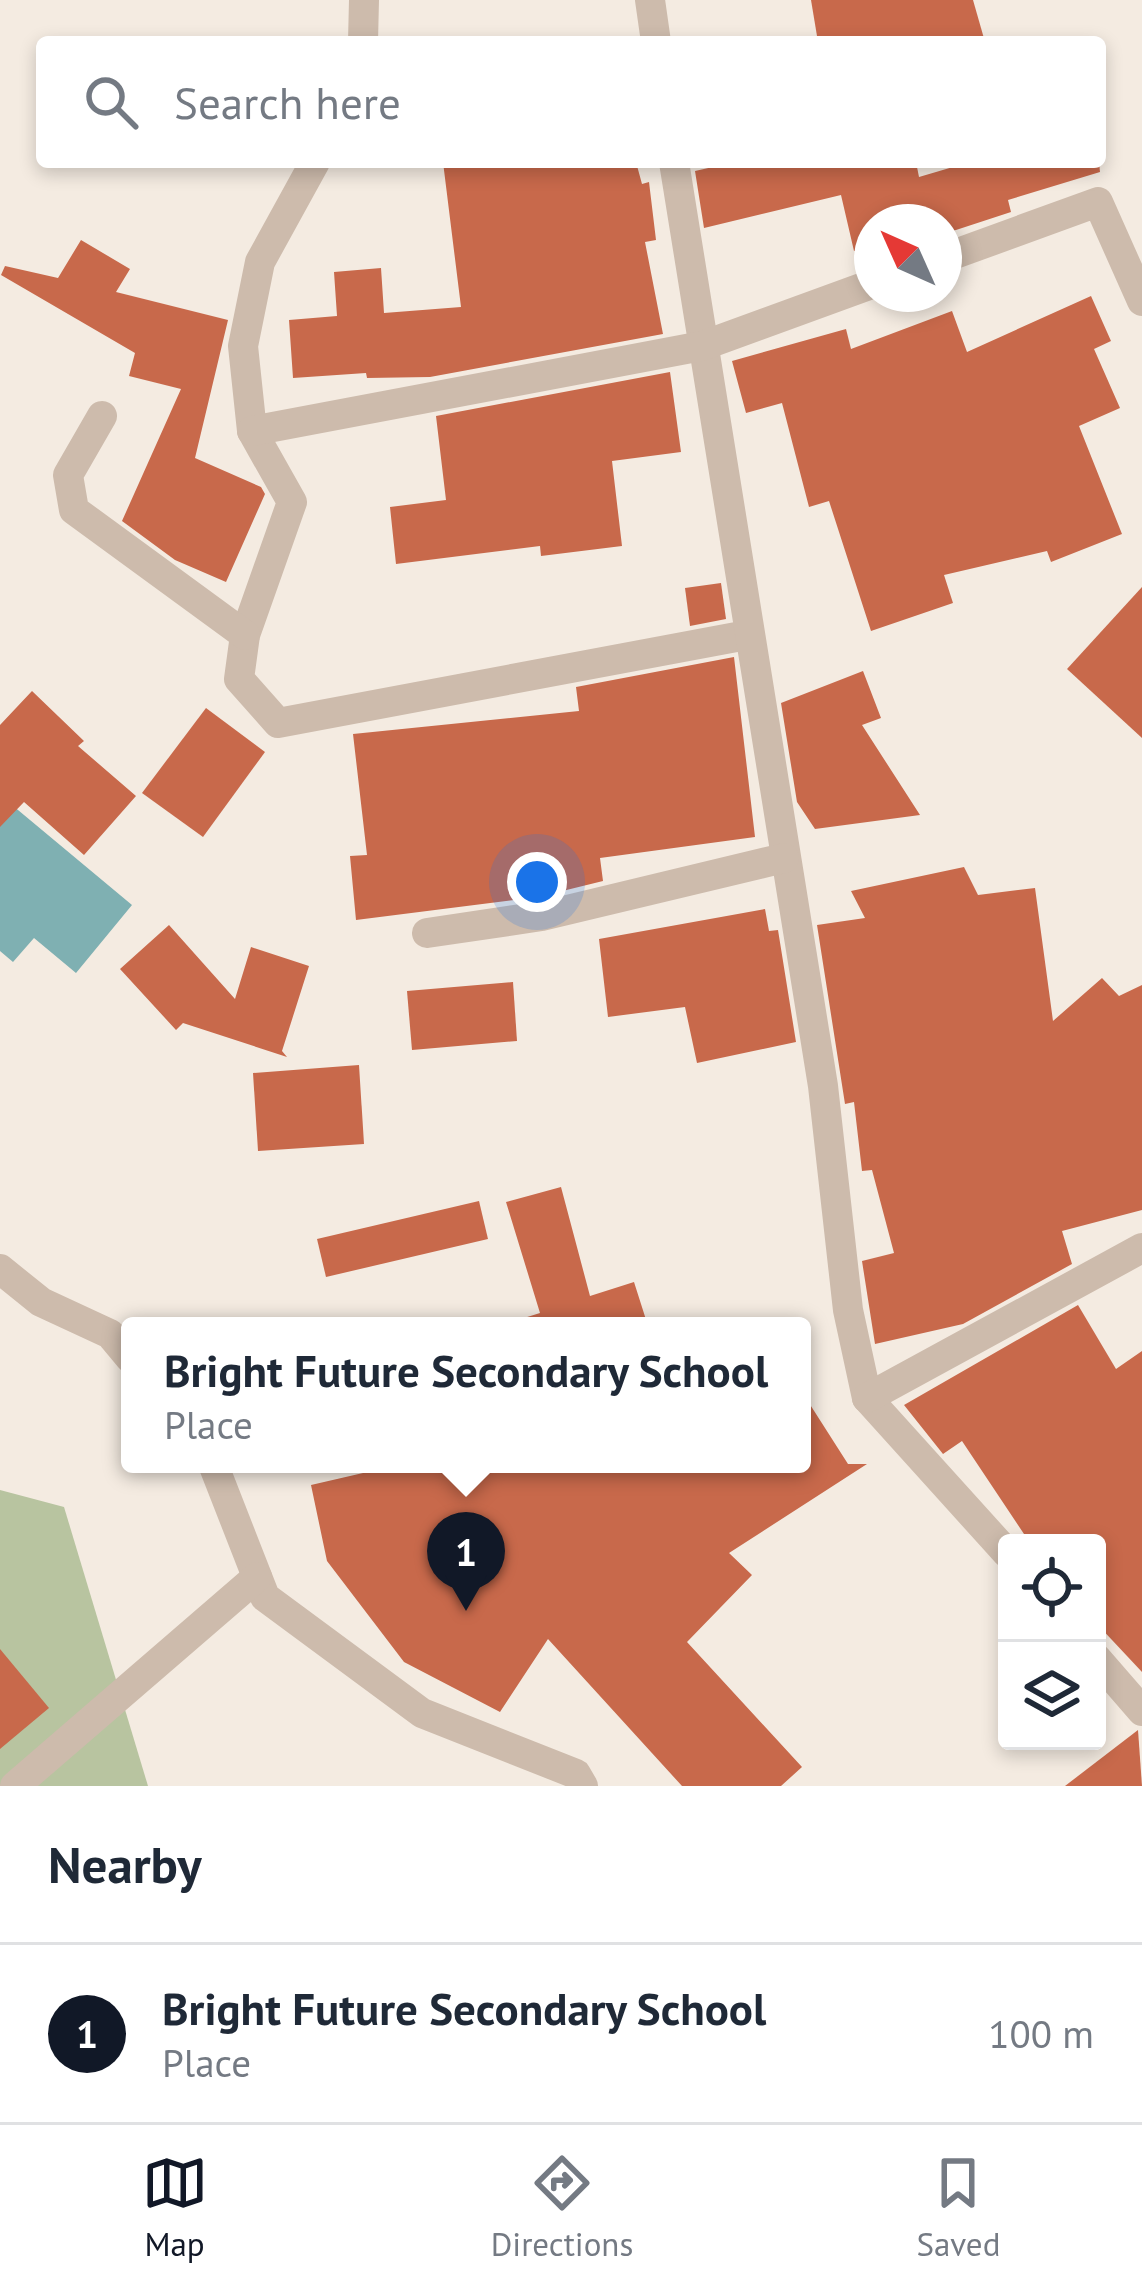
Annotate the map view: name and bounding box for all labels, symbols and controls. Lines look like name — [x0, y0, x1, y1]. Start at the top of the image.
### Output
search box — [36, 36, 1106, 168]
icon: search — [78, 69, 144, 135]
text: Search here — [174, 73, 401, 131]
north arrow — [854, 204, 962, 312]
your location — [507, 852, 567, 912]
popup — [121, 1317, 811, 1473]
text: Bright Future Secondary School — [164, 1341, 768, 1399]
text: Place — [164, 1399, 253, 1450]
pin: 1 — [427, 1512, 505, 1611]
map controls — [998, 1534, 1106, 1750]
button: locate — [998, 1534, 1106, 1642]
button: layers — [998, 1642, 1106, 1750]
text: Nearby — [48, 1831, 202, 1897]
text: Bright Future Secondary School — [162, 1979, 766, 2037]
text: 1 — [76, 2008, 98, 2059]
text: 100 m — [988, 2008, 1094, 2059]
text: Place — [162, 2037, 251, 2088]
tab: Map — [142, 2150, 208, 2265]
tab: Directions — [491, 2150, 633, 2265]
tab: Saved — [916, 2150, 1000, 2265]

